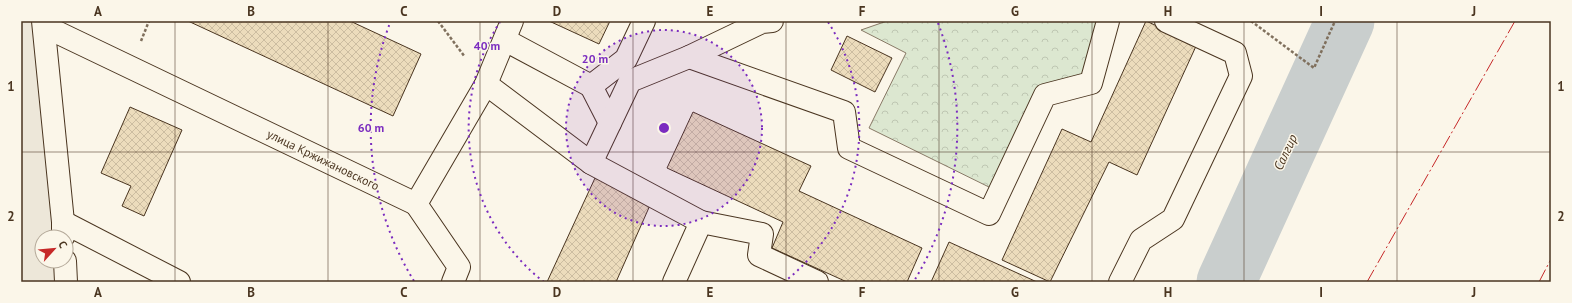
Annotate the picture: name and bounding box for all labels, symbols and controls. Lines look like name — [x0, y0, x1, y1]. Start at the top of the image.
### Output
text: A — [94, 3, 102, 20]
text: B — [247, 3, 255, 20]
text: C — [400, 3, 408, 20]
text: D — [553, 3, 561, 20]
text: E — [707, 3, 714, 20]
text: F — [859, 3, 866, 20]
text: G — [1011, 3, 1019, 20]
text: H — [1164, 3, 1172, 20]
text: I — [1319, 3, 1323, 20]
text: J — [1471, 3, 1476, 20]
text: 40 m — [474, 38, 500, 53]
text: 20 m — [582, 51, 608, 66]
text: 1 — [7, 78, 15, 95]
text: 1 — [1557, 78, 1565, 95]
text: 60 m — [358, 120, 384, 135]
centre of rings — [657, 121, 671, 135]
street label: улица Кржижановского — [265, 126, 382, 193]
water label: Салгир — [1270, 131, 1301, 173]
text: 2 — [7, 208, 15, 225]
text: 2 — [1557, 208, 1565, 225]
north arrow — [34, 229, 74, 269]
text: С — [55, 239, 71, 250]
text: A — [94, 284, 102, 301]
text: B — [247, 284, 255, 301]
text: C — [400, 284, 408, 301]
text: D — [553, 284, 561, 301]
text: E — [707, 284, 714, 301]
text: F — [859, 284, 866, 301]
text: G — [1011, 284, 1019, 301]
text: H — [1164, 284, 1172, 301]
text: I — [1319, 284, 1323, 301]
text: J — [1471, 284, 1476, 301]

